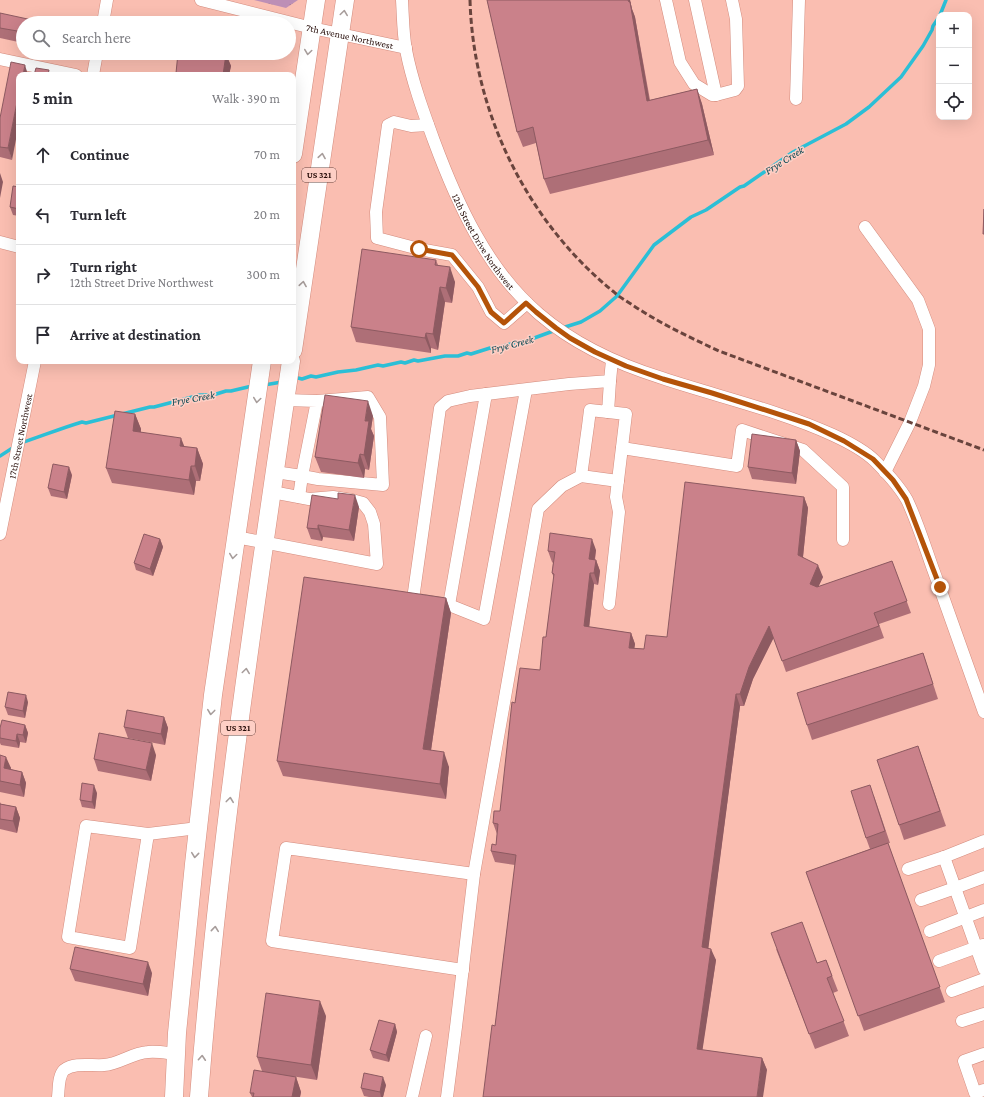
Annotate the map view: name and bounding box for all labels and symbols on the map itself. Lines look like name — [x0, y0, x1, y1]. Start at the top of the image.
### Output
one-way arrow — [339, 10, 348, 16]
street label: 7th Avenue Northwest — [305, 22, 395, 51]
one-way arrow — [304, 49, 313, 56]
water label: Frye Creek — [762, 143, 807, 177]
one-way arrow — [317, 153, 326, 159]
road number: US 321 — [302, 168, 336, 182]
street label: 12th Street Drive Northwest — [450, 192, 517, 292]
route start — [410, 240, 428, 258]
one-way arrow — [298, 281, 307, 287]
water label: Frye Creek — [489, 332, 536, 356]
water label: Frye Creek — [171, 388, 217, 409]
street label: 17th Street Northwest — [6, 392, 34, 480]
one-way arrow — [253, 397, 262, 403]
one-way arrow — [229, 553, 238, 559]
route end — [931, 578, 949, 596]
one-way arrow — [241, 668, 250, 674]
one-way arrow — [207, 709, 216, 715]
road number: US 321 — [221, 721, 255, 735]
one-way arrow — [225, 797, 234, 803]
one-way arrow — [190, 852, 199, 858]
one-way arrow — [210, 926, 219, 932]
one-way arrow — [198, 1055, 207, 1061]

